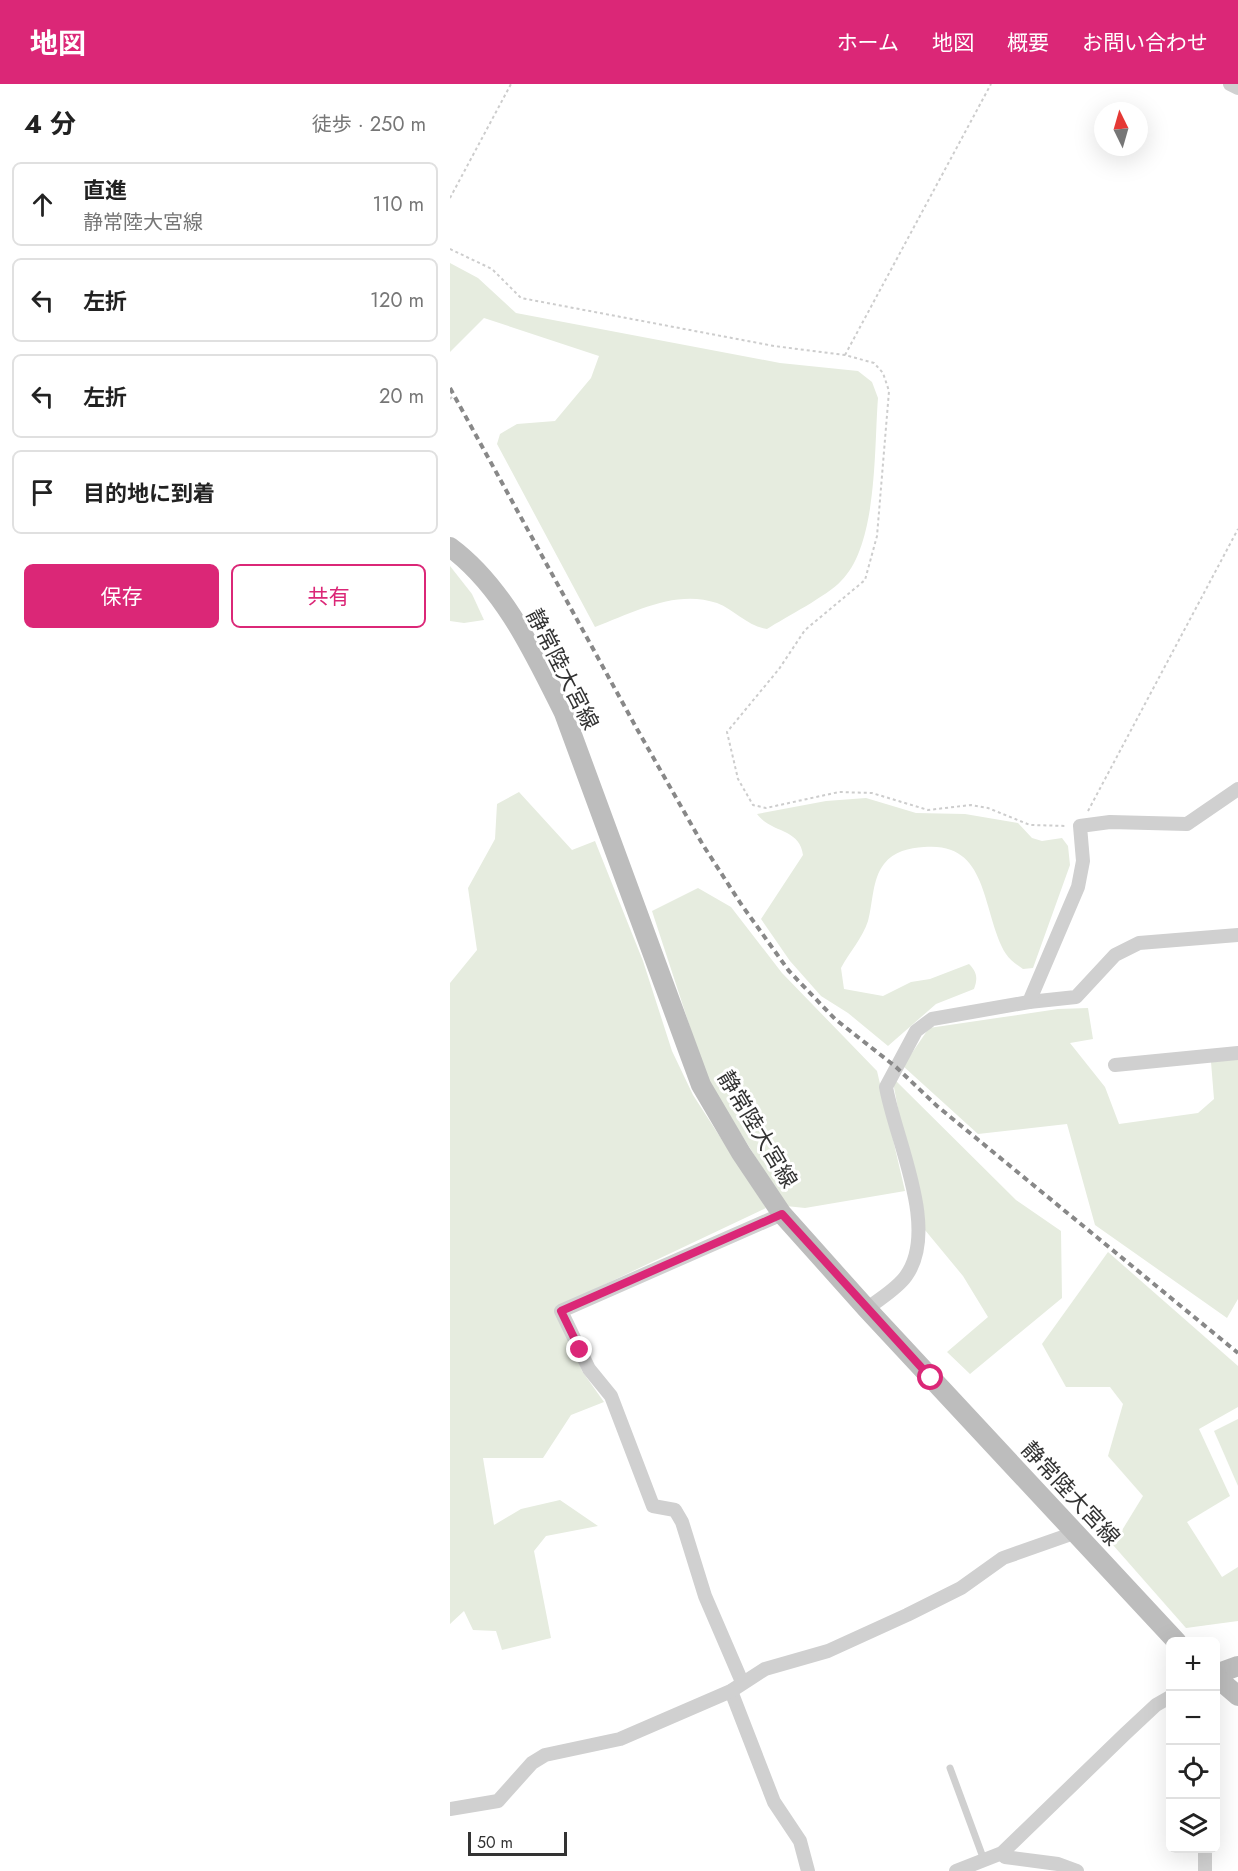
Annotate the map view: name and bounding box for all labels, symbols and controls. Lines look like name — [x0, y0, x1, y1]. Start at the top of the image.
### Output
text: 地図 — [30, 23, 86, 64]
text: ホーム — [837, 28, 899, 58]
text: 地図 — [932, 28, 974, 58]
text: 概要 — [1007, 28, 1049, 58]
text: お問い合わせ — [1082, 28, 1208, 58]
north arrow — [1094, 102, 1148, 156]
text: 4 分 — [24, 105, 76, 143]
text: 徒歩 · 250 m — [312, 110, 426, 139]
text: 直進 — [83, 174, 127, 206]
icon: ahead — [26, 188, 59, 221]
text: 110 m — [372, 190, 424, 219]
text: 静常陸大宮線 — [83, 208, 203, 237]
icon: left — [26, 284, 59, 317]
text: 左折 — [83, 285, 127, 317]
text: 120 m — [370, 286, 424, 315]
icon: left — [26, 380, 59, 413]
text: 左折 — [83, 381, 127, 413]
text: 20 m — [379, 382, 424, 411]
icon: arrive — [26, 476, 59, 509]
text: 目的地に到着 — [83, 477, 215, 509]
button: 保存 — [24, 564, 219, 628]
button: 共有 — [231, 564, 426, 628]
street label: 静常陸大宮線 — [519, 603, 607, 735]
street label: 静常陸大宮線 — [710, 1064, 806, 1194]
route end — [566, 1336, 592, 1362]
route start — [917, 1364, 943, 1390]
street label: 静常陸大宮線 — [1014, 1434, 1128, 1552]
map controls — [1166, 1637, 1220, 1853]
button: + — [1166, 1637, 1220, 1691]
button: − — [1166, 1691, 1220, 1745]
button: locate — [1166, 1745, 1220, 1799]
button: layers — [1166, 1799, 1220, 1853]
scale bar — [468, 1829, 567, 1856]
text: 50 m — [477, 1831, 513, 1854]

